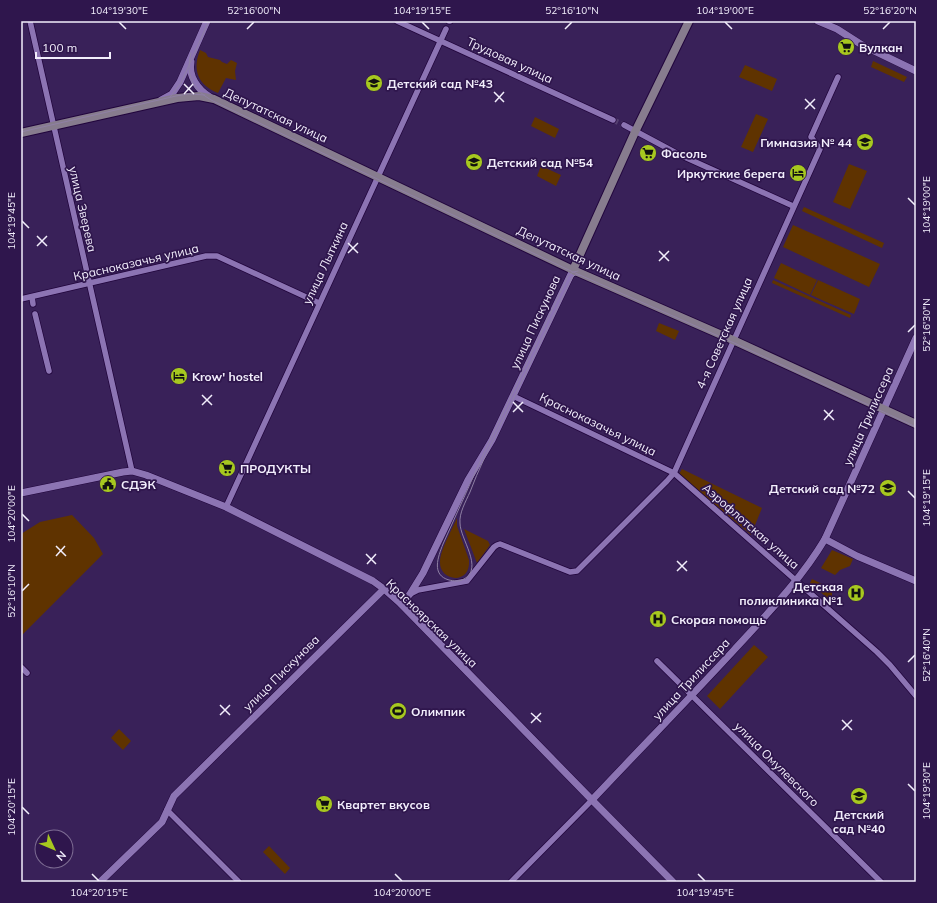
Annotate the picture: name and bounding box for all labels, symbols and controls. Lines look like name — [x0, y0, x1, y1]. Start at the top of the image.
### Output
text: 104°19'30"E — [90, 4, 148, 17]
text: 52°16'00"N — [227, 4, 281, 17]
text: 104°19'15"E — [393, 4, 451, 17]
text: 52°16'10"N — [545, 4, 599, 17]
text: 104°19'00"E — [696, 4, 754, 17]
text: 52°16'20"N — [863, 4, 917, 17]
scale bar — [36, 34, 110, 60]
street label: Трудовая улица — [465, 34, 555, 86]
supermarket icon: Вулкан — [836, 37, 856, 57]
text: 100 m — [42, 40, 77, 55]
place label: Вулкан — [859, 40, 903, 55]
school or university icon: Детский сад №43 — [364, 73, 384, 93]
place label: Детский сад №43 — [387, 76, 493, 91]
street label: Депутатская улица — [222, 84, 330, 146]
school or university icon: Гимназия № 44 — [855, 132, 875, 152]
place label: Гимназия № 44 — [760, 135, 852, 150]
supermarket icon: Фасоль — [638, 143, 658, 163]
place label: Фасоль — [661, 146, 707, 161]
school or university icon: Детский сад №54 — [464, 152, 484, 172]
place label: Детский сад №54 — [487, 155, 593, 170]
hotel icon: Иркутские берега — [788, 163, 808, 183]
street label: улица Зверева — [66, 165, 100, 253]
place label: Иркутские берега — [677, 166, 785, 181]
text: 104°19'00"E — [920, 176, 933, 234]
text: 104°19'45"E — [5, 192, 18, 250]
street label: улица Лыткина — [299, 219, 351, 307]
street label: Депутатская улица — [515, 222, 623, 284]
street label: Красноказачья улица — [72, 240, 200, 284]
street label: улица Пискунова — [507, 273, 563, 371]
street label: 4-я Советская улица — [693, 275, 755, 391]
text: 52°16'30"N — [920, 298, 933, 352]
street label: улица Трилиссера — [839, 364, 897, 468]
hotel icon: Krow' hostel — [169, 366, 189, 386]
place label: Krow' hostel — [192, 369, 263, 384]
street label: Красноказачья улица — [537, 389, 659, 459]
supermarket icon: ПРОДУКТЫ — [217, 458, 237, 478]
place label: ПРОДУКТЫ — [240, 461, 311, 476]
text: 104°19'15"E — [920, 469, 933, 527]
public building icon: СДЭК — [98, 474, 118, 494]
place label: СДЭК — [121, 477, 156, 492]
school or university icon: Детский сад №72 — [878, 478, 898, 498]
street label: Аэрофлотская улица — [700, 480, 802, 572]
place label: Детский сад №72 — [769, 481, 875, 496]
text: 104°20'00"E — [5, 485, 18, 543]
text: 52°16'10"N — [5, 564, 18, 618]
street label: Красноярская улица — [383, 576, 481, 670]
place label: Детская поликлиника №1 — [739, 579, 843, 608]
hospital icon: Детская поликлиника №1 — [846, 583, 866, 603]
hospital icon: Скорая помощь — [648, 609, 668, 629]
place label: Скорая помощь — [671, 612, 767, 627]
text: 52°16'40"N — [920, 628, 933, 682]
street label: улица Пискунова — [240, 632, 322, 714]
street label: улица Трилиссера — [649, 635, 733, 723]
sports icon: Олимпик — [388, 701, 408, 721]
place label: Олимпик — [411, 704, 465, 719]
street label: улица Омулевского — [731, 718, 823, 810]
text: 104°19'30"E — [920, 762, 933, 820]
text: 104°20'15"E — [5, 778, 18, 836]
school or university icon: Детский сад №40 — [849, 786, 869, 806]
supermarket icon: Квартет вкусов — [314, 794, 334, 814]
place label: Квартет вкусов — [337, 797, 430, 812]
place label: Детский сад №40 — [833, 807, 885, 836]
north arrow — [34, 829, 74, 869]
text: N — [53, 848, 69, 864]
text: 104°20'15"E — [70, 886, 128, 899]
text: 104°20'00"E — [373, 886, 431, 899]
text: 104°19'45"E — [676, 886, 734, 899]

